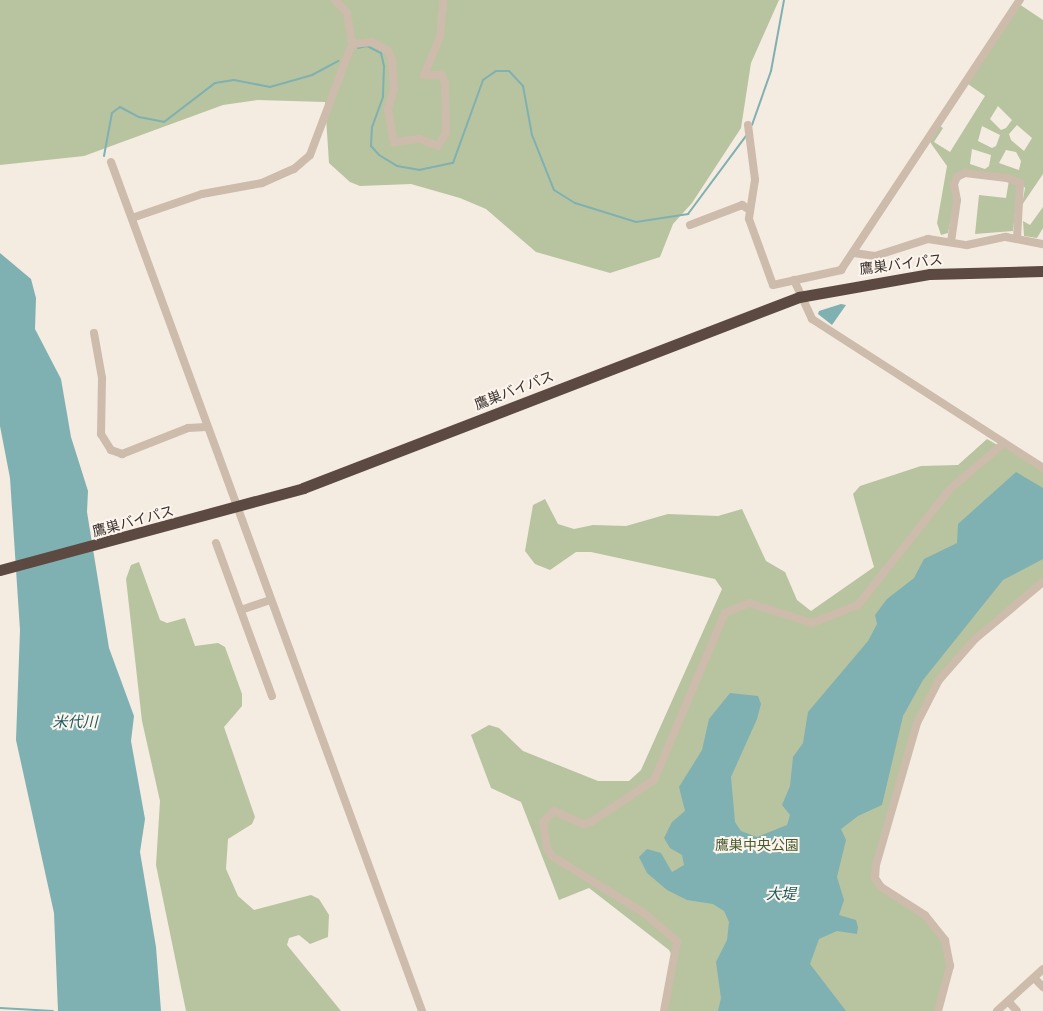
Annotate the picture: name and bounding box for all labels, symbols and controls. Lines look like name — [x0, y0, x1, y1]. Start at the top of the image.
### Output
street label: 鷹巣バイパス — [858, 251, 944, 277]
street label: 鷹巣バイパス — [472, 367, 556, 413]
street label: 鷹巣バイパス — [90, 502, 176, 540]
water label: 米代川 — [53, 714, 97, 732]
park label: 鷹巣中央公園 — [715, 837, 799, 853]
water label: 大堤 — [766, 886, 796, 904]

